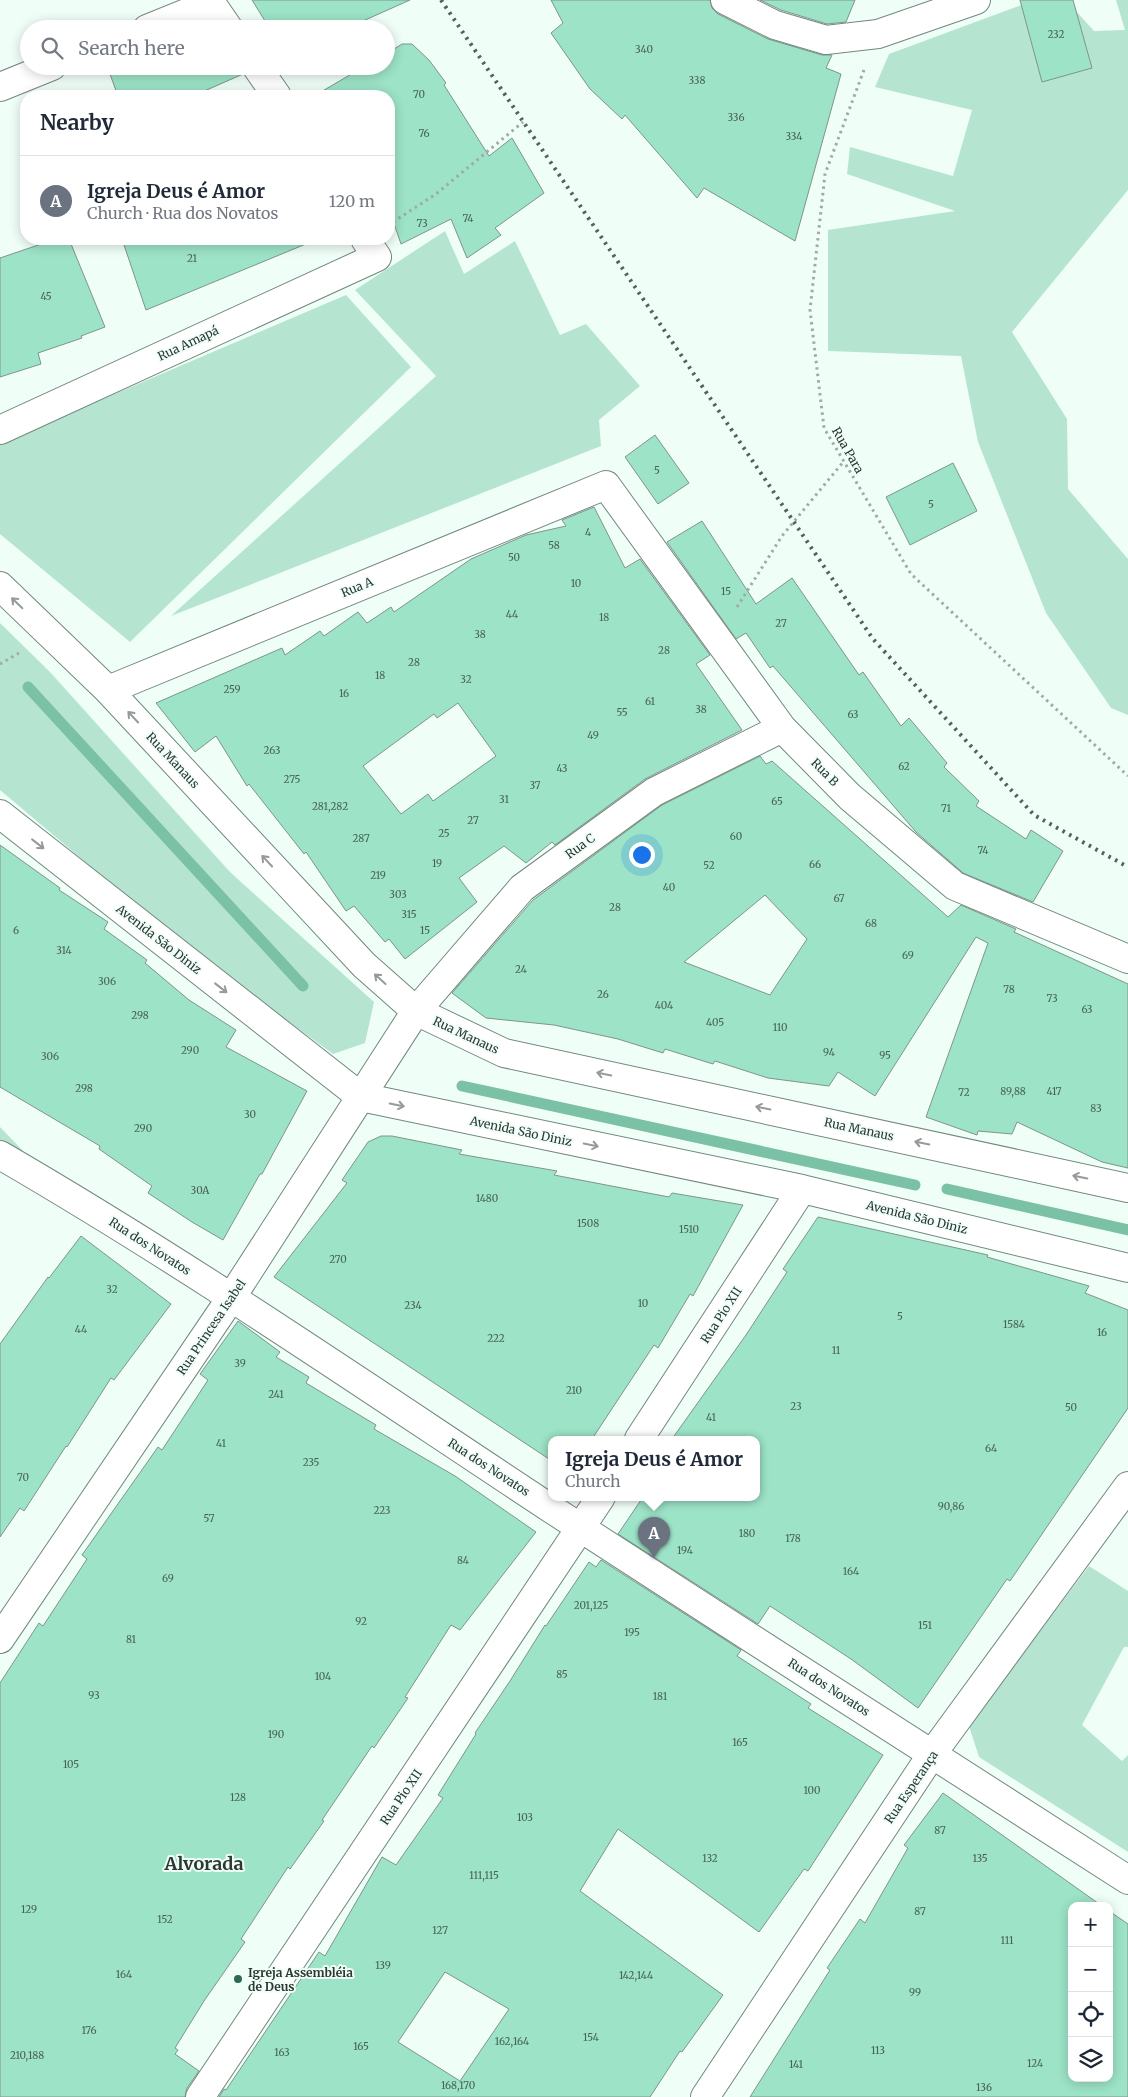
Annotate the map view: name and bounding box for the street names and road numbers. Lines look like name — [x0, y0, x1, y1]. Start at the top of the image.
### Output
street label: Rua Amapá — [155, 322, 221, 364]
street label: Rua Para — [829, 424, 867, 476]
street label: Rua A — [339, 574, 376, 600]
street label: Rua Manaus — [143, 729, 203, 791]
street label: Rua B — [808, 755, 842, 789]
street label: Rua C — [562, 830, 598, 862]
street label: Avenida São Diniz — [113, 900, 205, 977]
street label: Rua Manaus — [431, 1013, 501, 1057]
street label: Avenida São Diniz — [468, 1113, 574, 1149]
street label: Rua Manaus — [823, 1114, 895, 1144]
street label: Avenida São Diniz — [864, 1197, 970, 1237]
street label: Rua dos Novatos — [106, 1214, 194, 1278]
street label: Rua Princesa Isabel — [174, 1276, 249, 1378]
street label: Rua Pio XII — [697, 1284, 745, 1346]
street label: Rua dos Novatos — [445, 1435, 533, 1499]
street label: Rua dos Novatos — [785, 1655, 873, 1719]
street label: Rua Esperança — [881, 1747, 941, 1826]
street label: Rua Pio XII — [377, 1766, 425, 1828]

